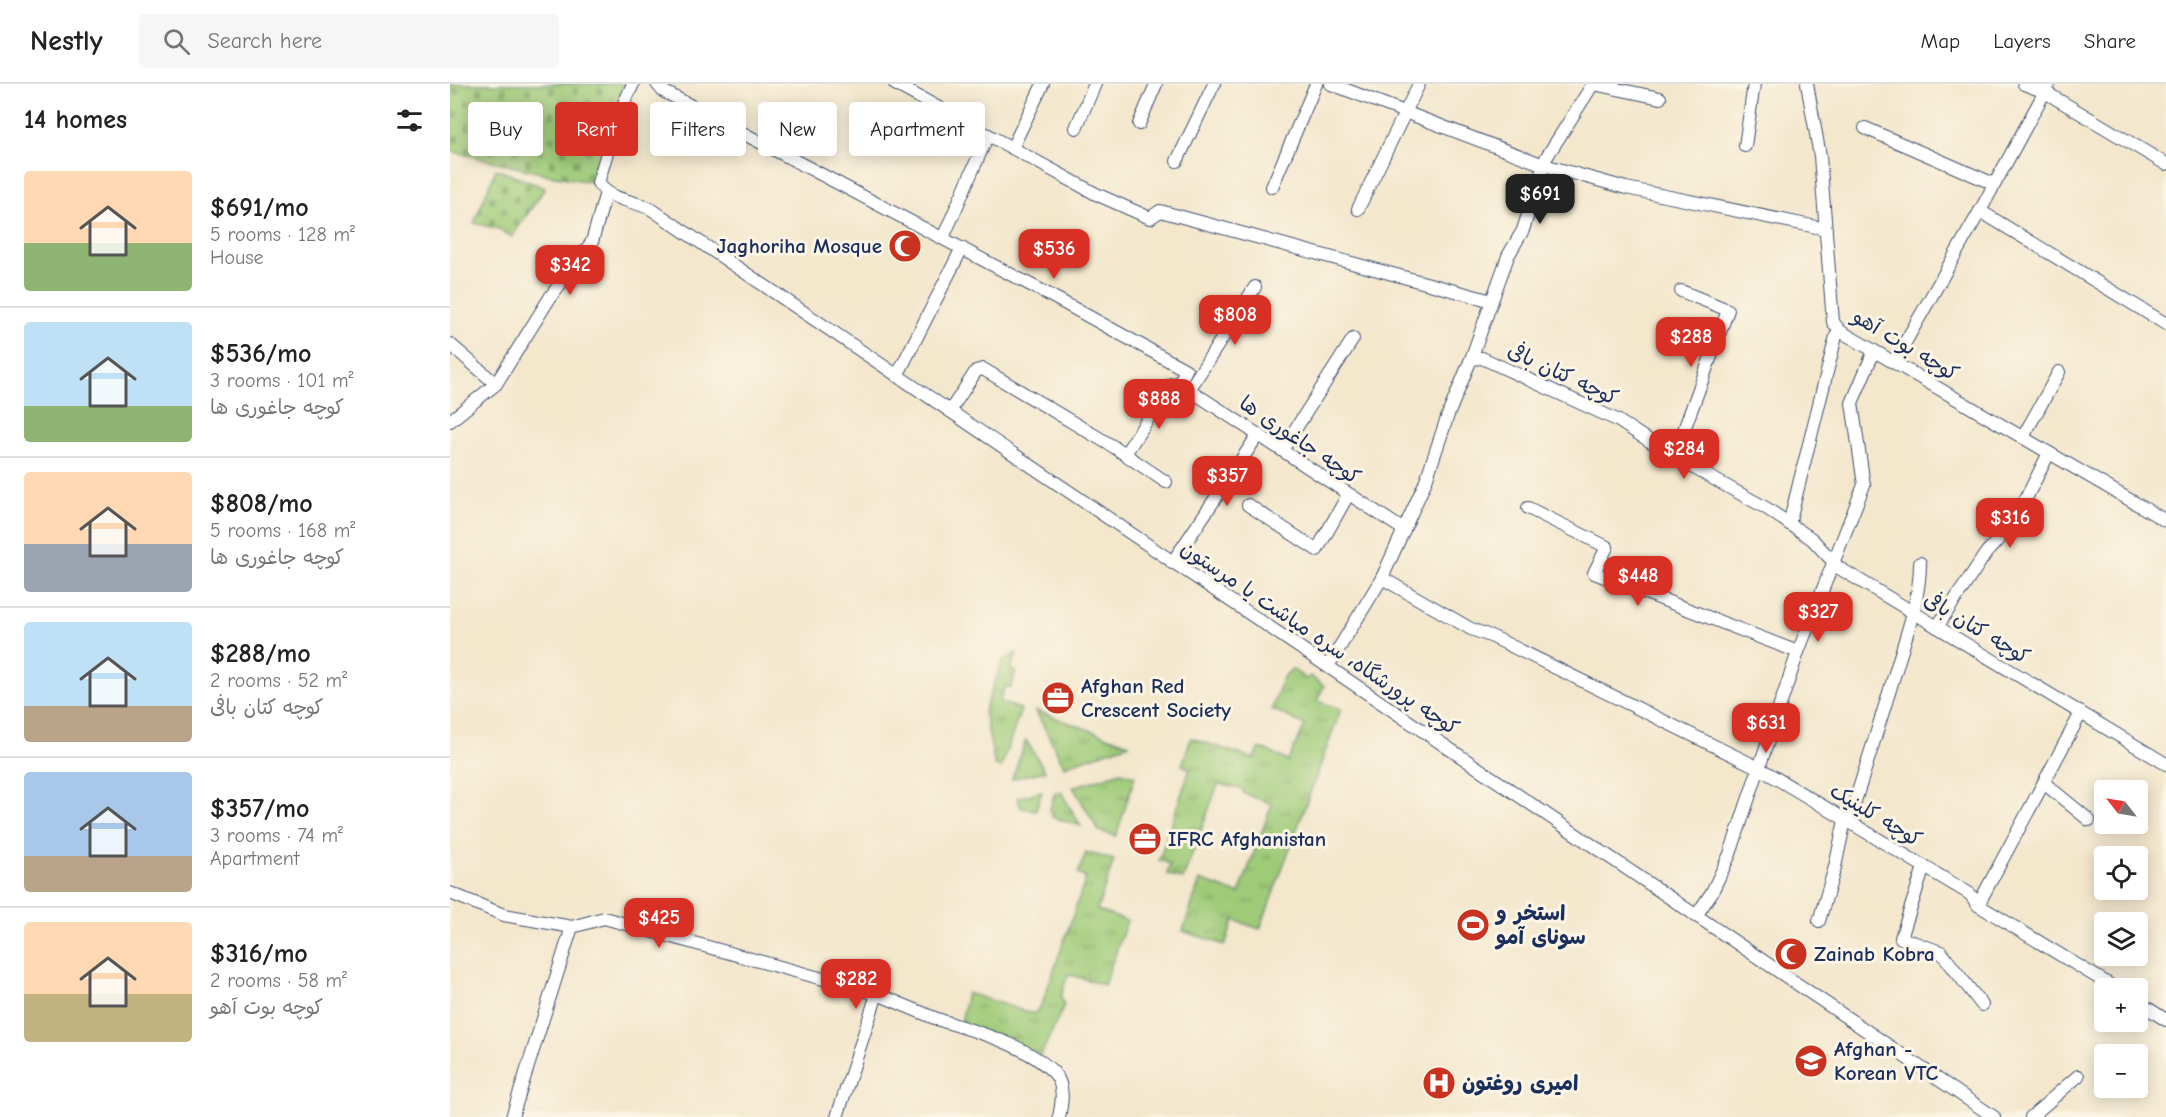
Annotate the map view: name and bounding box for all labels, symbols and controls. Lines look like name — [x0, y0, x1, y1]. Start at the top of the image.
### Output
search box — [139, 14, 559, 68]
text: Nestly — [30, 25, 103, 57]
icon: search — [160, 25, 193, 58]
text: Search here — [208, 28, 322, 54]
text: Map — [1921, 29, 1960, 53]
text: Layers — [1993, 29, 2051, 53]
text: Share — [2084, 29, 2136, 53]
chip: Buy — [468, 102, 543, 156]
chip: Rent — [555, 102, 638, 156]
chip: Filters — [650, 102, 746, 156]
chip: New — [758, 102, 837, 156]
chip: Apartment — [849, 102, 985, 156]
icon: filters — [393, 104, 426, 137]
text: 14 homes — [24, 105, 127, 135]
pin: $691 — [1504, 174, 1576, 225]
text: $691 — [1520, 182, 1560, 205]
text: $691/mo — [210, 193, 309, 223]
icon: home — [72, 195, 144, 267]
text: 5 rooms · 128 m² — [210, 223, 355, 246]
mosque icon: Jaghoriha Mosque — [887, 228, 923, 264]
pin: $536 — [1018, 229, 1090, 280]
place label: Jaghoriha Mosque — [717, 234, 882, 258]
text: $536 — [1033, 237, 1075, 260]
pin: $342 — [534, 245, 606, 296]
text: House — [210, 246, 264, 269]
text: $342 — [549, 253, 591, 276]
pin: $808 — [1199, 295, 1271, 346]
text: $808 — [1213, 303, 1257, 326]
street label: کوچه بوت آهو — [1847, 303, 1963, 387]
pin: $288 — [1655, 317, 1727, 368]
text: $288 — [1670, 325, 1712, 348]
street label: کوچه کتان بافی — [1503, 336, 1623, 411]
text: $536/mo — [210, 339, 311, 369]
icon: home — [72, 346, 144, 418]
text: 3 rooms · 101 m² — [210, 369, 354, 392]
pin: $888 — [1123, 379, 1195, 430]
text: $888 — [1138, 387, 1180, 410]
street label: کوچه جاغوری ها — [1234, 391, 1365, 490]
text: کوچه جاغوری ها — [210, 396, 344, 419]
pin: $284 — [1648, 429, 1720, 480]
text: $284 — [1663, 437, 1705, 460]
pin: $357 — [1191, 456, 1263, 507]
text: $357 — [1206, 464, 1248, 487]
text: $808/mo — [210, 489, 313, 519]
icon: home — [72, 496, 144, 568]
pin: $316 — [1974, 498, 2046, 549]
text: $316 — [1990, 506, 2030, 529]
text: 5 rooms · 168 m² — [210, 519, 355, 542]
street label: کوچه پرورشگاه، سره میاشت یا مرستون — [1176, 536, 1464, 741]
text: کوچه جاغوری ها — [210, 546, 344, 569]
pin: $448 — [1602, 556, 1674, 607]
text: $448 — [1617, 564, 1659, 587]
street label: کوچه کتان بافی — [1919, 585, 2035, 670]
pin: $327 — [1782, 592, 1854, 643]
text: $327 — [1798, 600, 1838, 623]
text: $288/mo — [210, 639, 311, 669]
icon: home — [72, 646, 144, 718]
text: 2 rooms · 52 m² — [210, 669, 347, 692]
place label: Afghan Red Crescent Society — [1081, 674, 1231, 722]
office icon: Afghan Red Crescent Society — [1040, 680, 1076, 716]
text: کوچه کتان بافی — [210, 696, 324, 719]
pin: $631 — [1730, 703, 1802, 754]
text: $631 — [1746, 711, 1786, 734]
street label: کوچه کلینیک — [1825, 778, 1926, 853]
north arrow — [2094, 780, 2148, 834]
map controls — [2094, 780, 2148, 1098]
text: $357/mo — [210, 794, 310, 824]
icon: home — [72, 796, 144, 868]
office icon: IFRC Afghanistan — [1127, 821, 1163, 857]
text: 3 rooms · 74 m² — [210, 824, 343, 847]
place label: IFRC Afghanistan — [1168, 827, 1326, 851]
button: locate — [2094, 846, 2148, 900]
text: Apartment — [210, 847, 300, 870]
pin: $425 — [623, 898, 695, 949]
place label: استخر و سونای آمو — [1494, 901, 1586, 950]
text: $425 — [638, 906, 680, 929]
sports icon: استخر و سونای آمو — [1455, 907, 1491, 943]
button: layers — [2094, 912, 2148, 966]
mosque icon: Zainab Kobra — [1773, 936, 1809, 972]
text: $316/mo — [210, 939, 308, 969]
place label: Zainab Kobra — [1814, 942, 1935, 966]
icon: home — [72, 946, 144, 1018]
pin: $282 — [820, 959, 892, 1010]
text: $282 — [835, 967, 877, 990]
text: 2 rooms · 58 m² — [210, 969, 347, 992]
button: + — [2094, 978, 2148, 1032]
text: کوچه بوت آهو — [210, 996, 323, 1019]
place label: Afghan - Korean VTC — [1834, 1037, 1938, 1085]
school or university icon: Afghan - Korean VTC — [1793, 1043, 1829, 1079]
button: − — [2094, 1044, 2148, 1098]
hospital icon: امیری روغتون — [1421, 1065, 1457, 1101]
place label: امیری روغتون — [1462, 1071, 1578, 1096]

